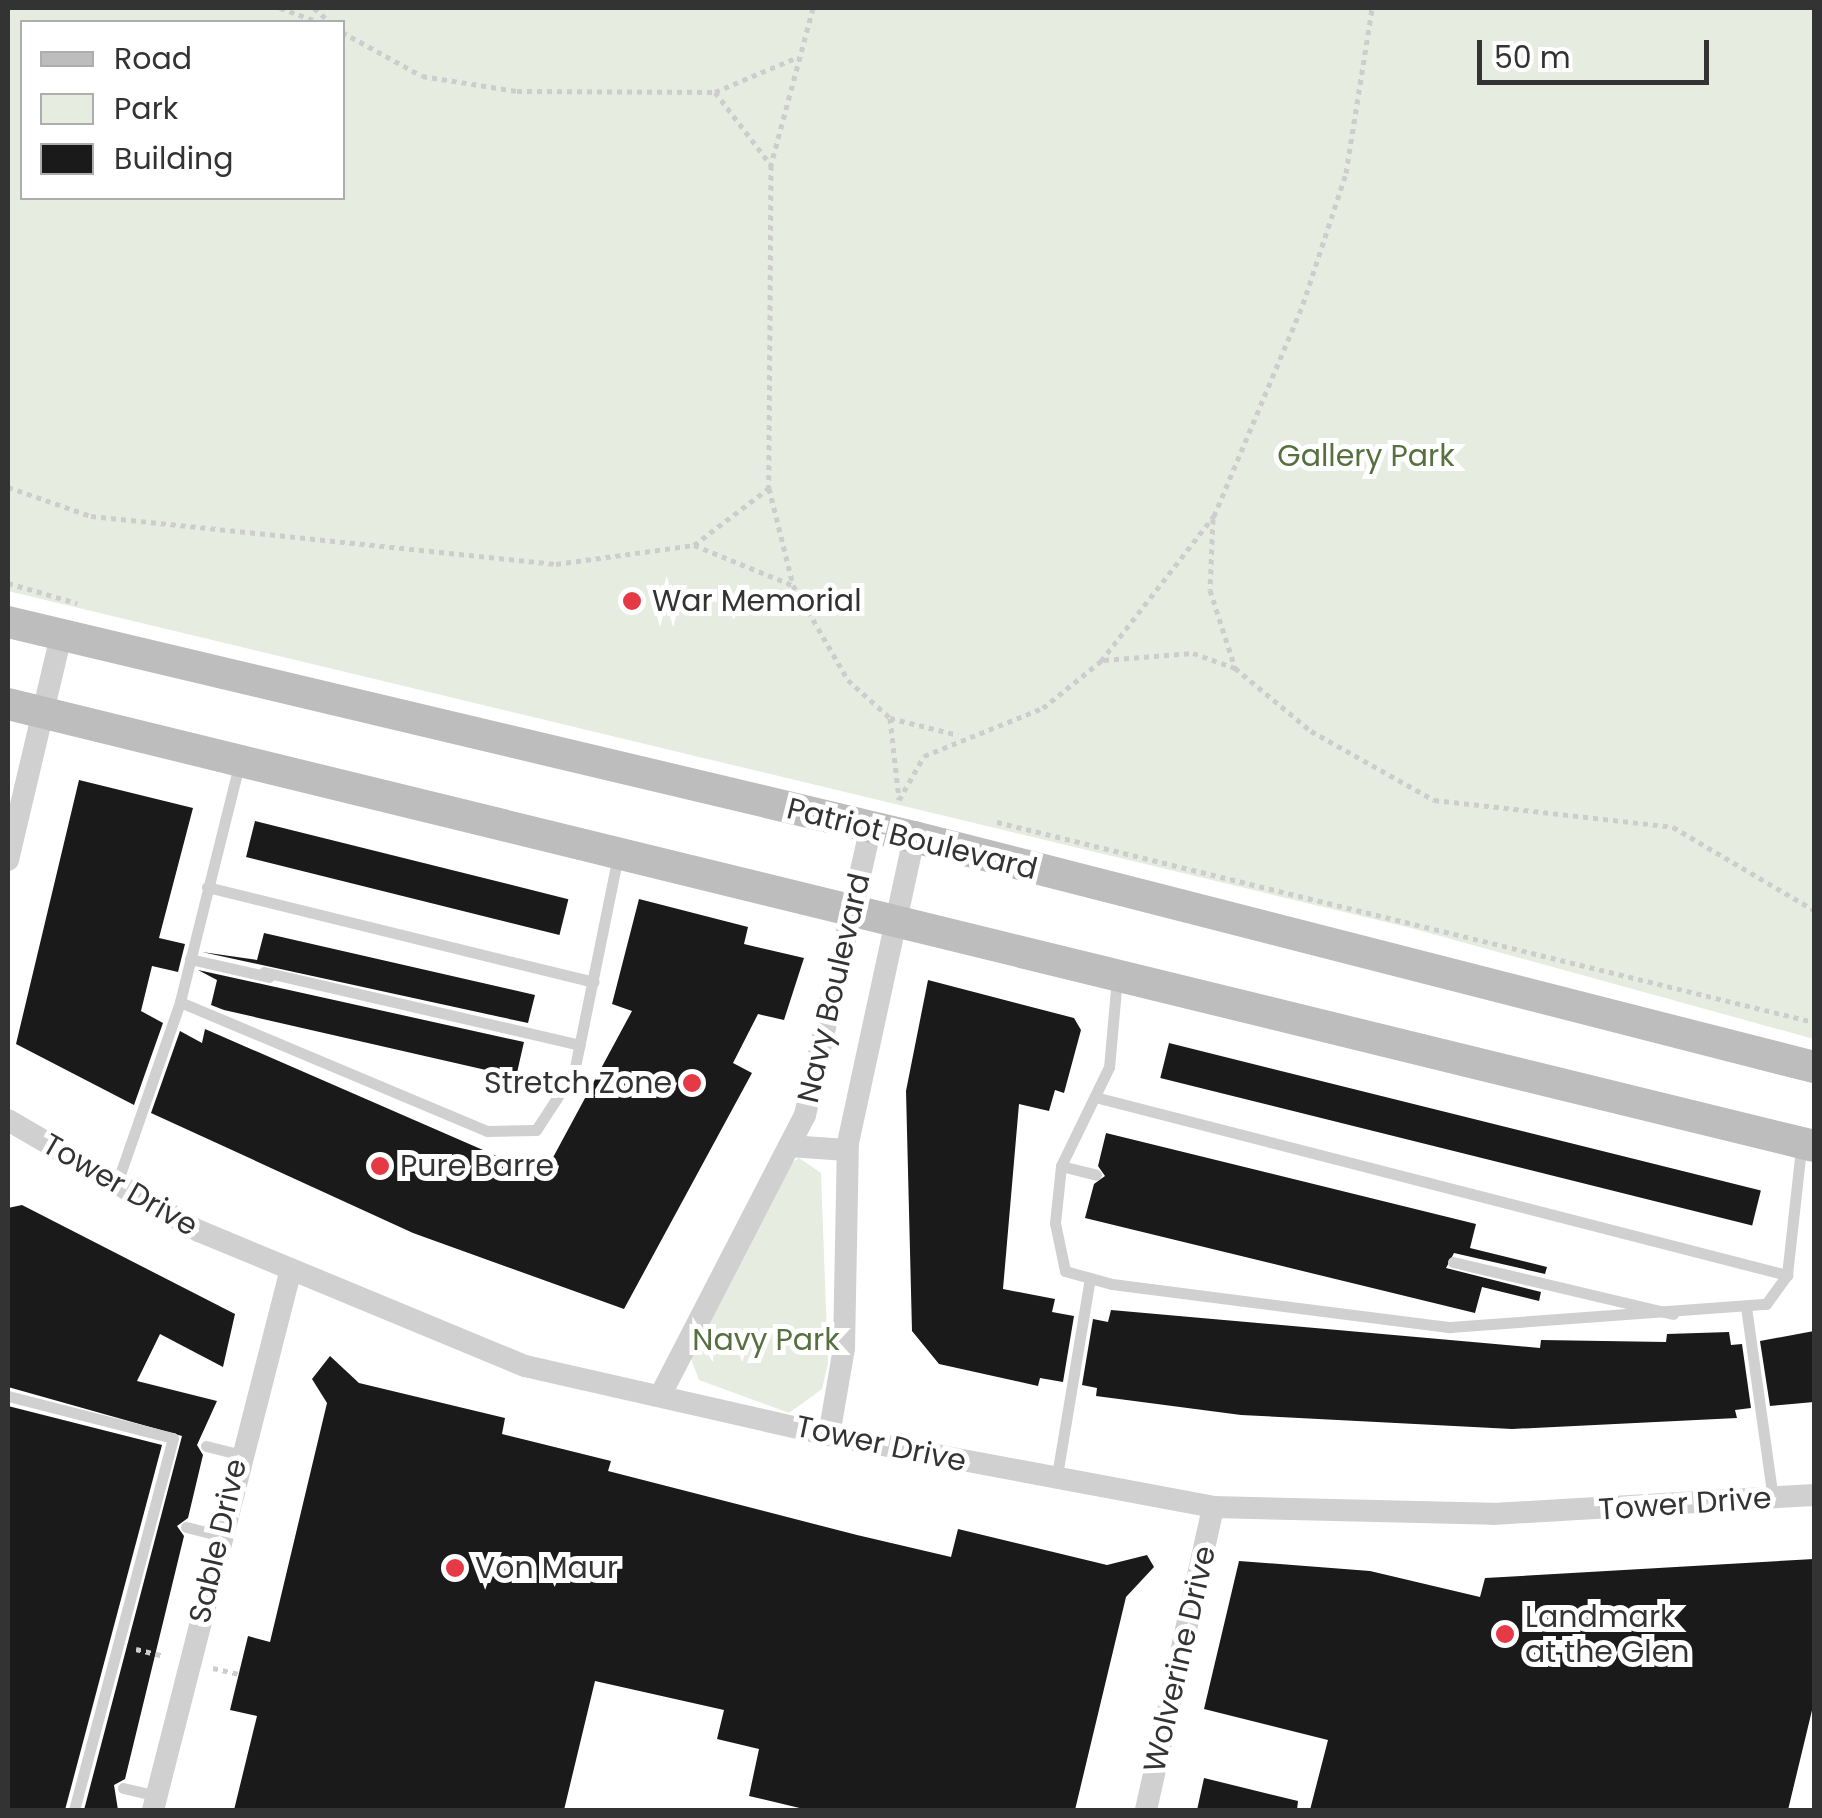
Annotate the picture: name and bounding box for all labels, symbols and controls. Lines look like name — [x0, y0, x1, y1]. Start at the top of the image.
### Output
legend — [20, 20, 345, 200]
scale bar — [1482, 20, 1714, 82]
text: 50 m — [1494, 36, 1571, 79]
text: Road — [114, 37, 192, 80]
text: Park — [114, 87, 178, 130]
text: Building — [114, 137, 234, 180]
park label: Gallery Park — [1277, 438, 1455, 474]
place label: War Memorial — [652, 583, 862, 619]
marker: War Memorial — [621, 590, 643, 612]
street label: Patriot Boulevard — [783, 790, 1041, 888]
street label: Navy Boulevard — [790, 870, 878, 1106]
place label: Stretch Zone — [484, 1065, 672, 1101]
marker: Stretch Zone — [681, 1072, 703, 1094]
street label: Tower Drive — [36, 1126, 204, 1244]
place label: Pure Barre — [400, 1148, 554, 1184]
marker: Pure Barre — [369, 1155, 391, 1177]
park label: Navy Park — [692, 1322, 840, 1358]
street label: Tower Drive — [793, 1408, 969, 1480]
street label: Sable Drive — [182, 1455, 254, 1627]
street label: Tower Drive — [1597, 1480, 1773, 1528]
street label: Wolverine Drive — [1136, 1542, 1224, 1776]
place label: Von Maur — [475, 1550, 618, 1586]
marker: Von Maur — [444, 1557, 466, 1579]
place label: Landmark at the Glen — [1525, 1599, 1689, 1670]
marker: Landmark at the Glen — [1494, 1623, 1516, 1645]

